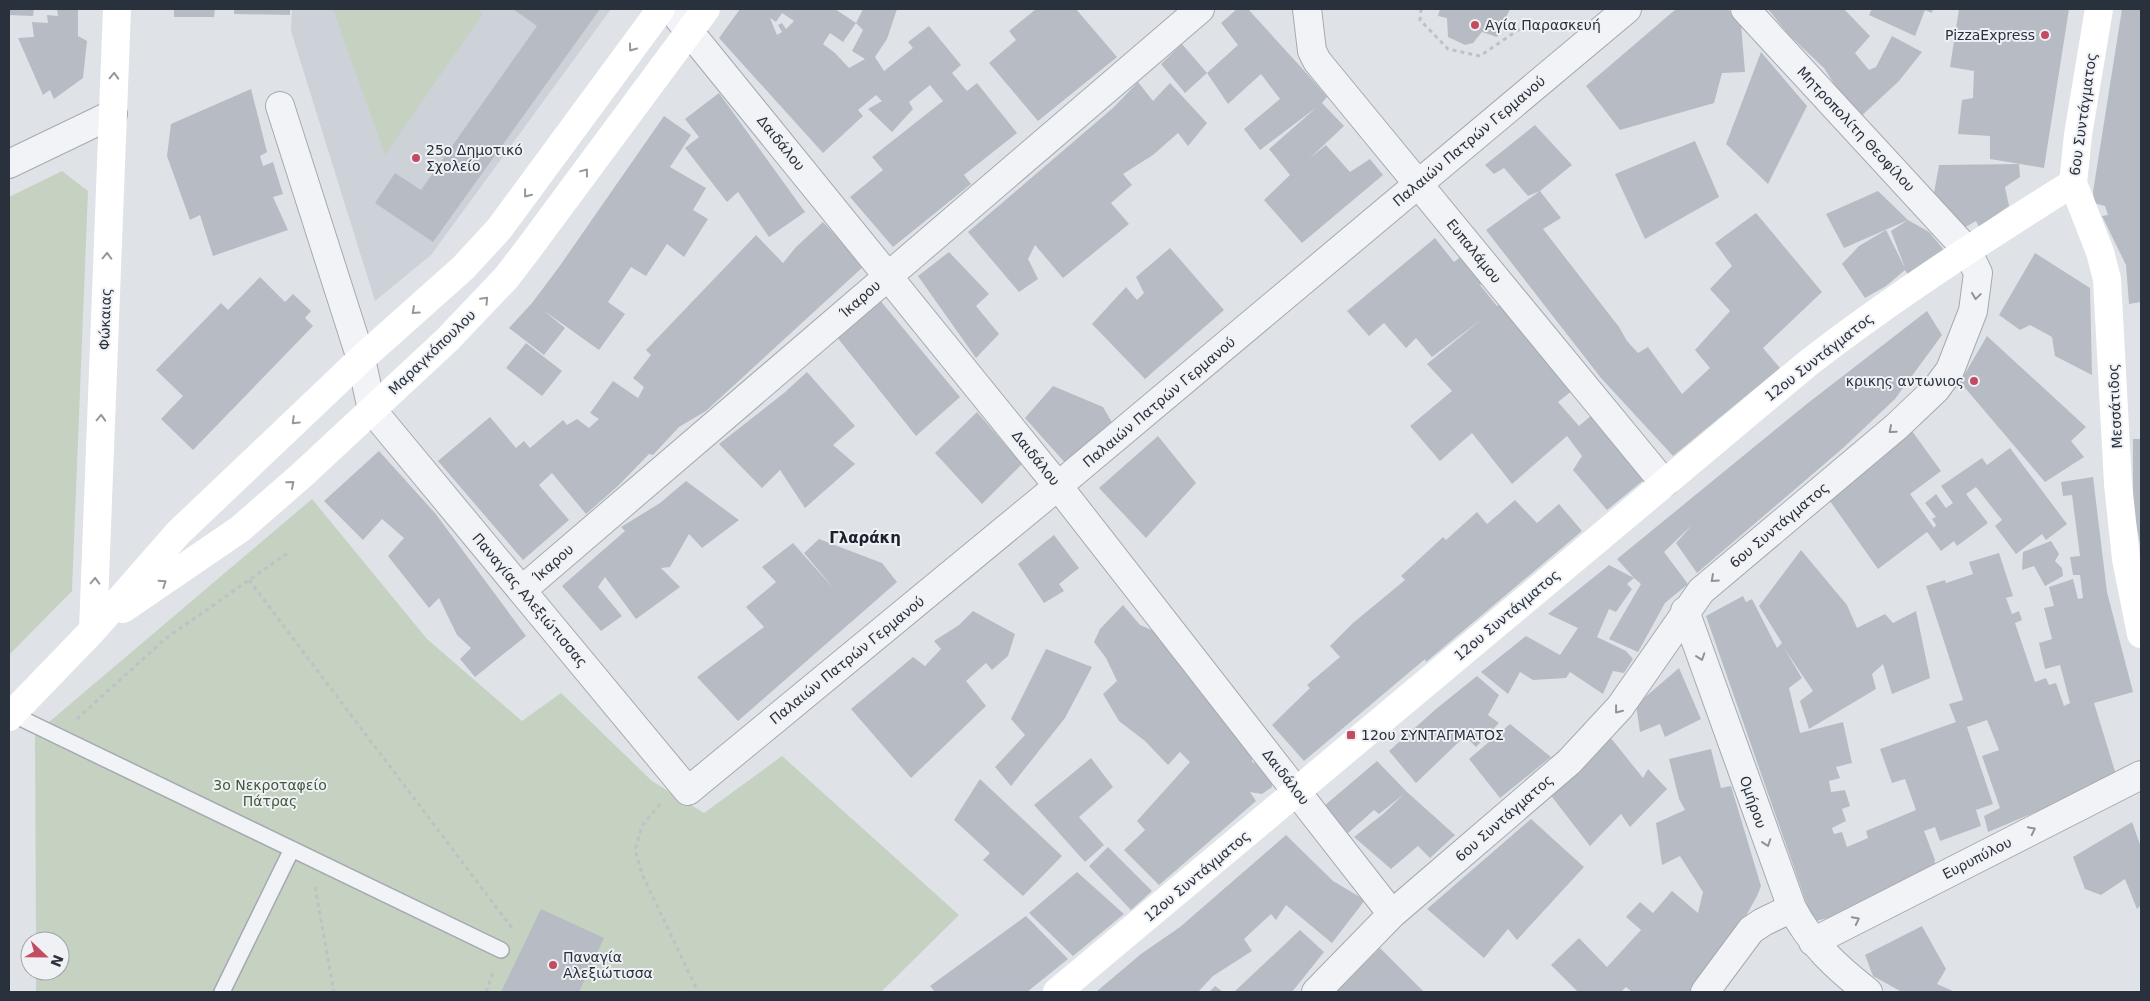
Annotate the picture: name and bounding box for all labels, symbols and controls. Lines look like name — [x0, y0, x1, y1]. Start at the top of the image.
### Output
place label: Αγία Παρασκευή — [1485, 17, 1601, 33]
marker: Αγία Παρασκευή — [1469, 19, 1481, 31]
place label: PizzaExpress — [1945, 27, 2035, 43]
marker: PizzaExpress — [2039, 29, 2051, 41]
one-way arrow — [629, 42, 638, 52]
street label: 6ου Συντάγματος — [2066, 51, 2100, 177]
street label: Μητροπολίτη Θεοφίλου — [1794, 63, 1918, 195]
one-way arrow — [109, 72, 120, 80]
street label: Παλαιών Πατρών Γερμανού — [1390, 73, 1548, 209]
street label: Δαιδάλου — [754, 112, 808, 174]
place label: 25ο Δημοτικό Σχολείο — [426, 142, 523, 174]
marker: 25ο Δημοτικό Σχολείο — [410, 152, 422, 164]
one-way arrow — [580, 169, 588, 178]
one-way arrow — [524, 188, 532, 197]
street label: Ευπαλάμου — [1443, 216, 1505, 286]
one-way arrow — [102, 252, 113, 260]
street label: Ίκαρου — [836, 277, 884, 322]
street label: Φώκαιας — [96, 288, 114, 350]
one-way arrow — [1971, 292, 1982, 300]
one-way arrow — [479, 297, 488, 306]
one-way arrow — [411, 305, 420, 314]
street label: Μαραγκόπουλου — [385, 306, 479, 398]
street label: 12ου Συντάγματος — [1762, 310, 1876, 404]
street label: Παλαιών Πατρών Γερμανού — [1080, 334, 1238, 470]
street label: Μεσσάτιδος — [2105, 363, 2125, 449]
place label: κρικης αντωνιος — [1846, 373, 1964, 389]
marker: κρικης αντωνιος — [1968, 375, 1980, 387]
one-way arrow — [96, 414, 106, 422]
one-way arrow — [292, 415, 301, 424]
one-way arrow — [1888, 424, 1897, 433]
street label: Δαιδάλου — [1009, 427, 1063, 489]
street label: 6ου Συντάγματος — [1726, 479, 1832, 571]
one-way arrow — [285, 481, 294, 490]
district label: Γλαράκη — [829, 529, 901, 547]
street label: Παναγίας Αλεξιώτισσας — [469, 530, 591, 670]
street label: Ίκαρου — [529, 541, 577, 586]
street label: 12ου Συντάγματος — [1451, 566, 1563, 664]
one-way arrow — [1710, 574, 1719, 583]
one-way arrow — [89, 577, 100, 585]
one-way arrow — [157, 580, 166, 589]
street label: Παλαιών Πατρών Γερμανού — [767, 593, 927, 727]
one-way arrow — [1695, 652, 1705, 661]
one-way arrow — [1614, 704, 1623, 713]
place label: 12ου ΣΥΝΤΑΓΜΑΤΟΣ — [1361, 727, 1504, 743]
marker: 12ου ΣΥΝΤΑΓΜΑΤΟΣ — [1345, 729, 1357, 741]
street label: Δαιδάλου — [1259, 746, 1313, 808]
street label: 6ου Συντάγματος — [1452, 771, 1556, 865]
street label: Ομήρου — [1737, 774, 1769, 830]
park label: 3o Νεκροταφείο Πάτρας — [213, 777, 327, 809]
one-way arrow — [2027, 826, 2036, 836]
street label: 12ου Συντάγματος — [1141, 827, 1253, 925]
street label: Ευρυπύλου — [1940, 834, 2014, 882]
one-way arrow — [1761, 838, 1771, 847]
one-way arrow — [1851, 916, 1860, 926]
north arrow — [20, 931, 70, 981]
place label: Παναγία Αλεξιώτισσα — [563, 949, 653, 981]
text: N — [47, 952, 67, 969]
marker: Παναγία Αλεξιώτισσα — [547, 959, 559, 971]

